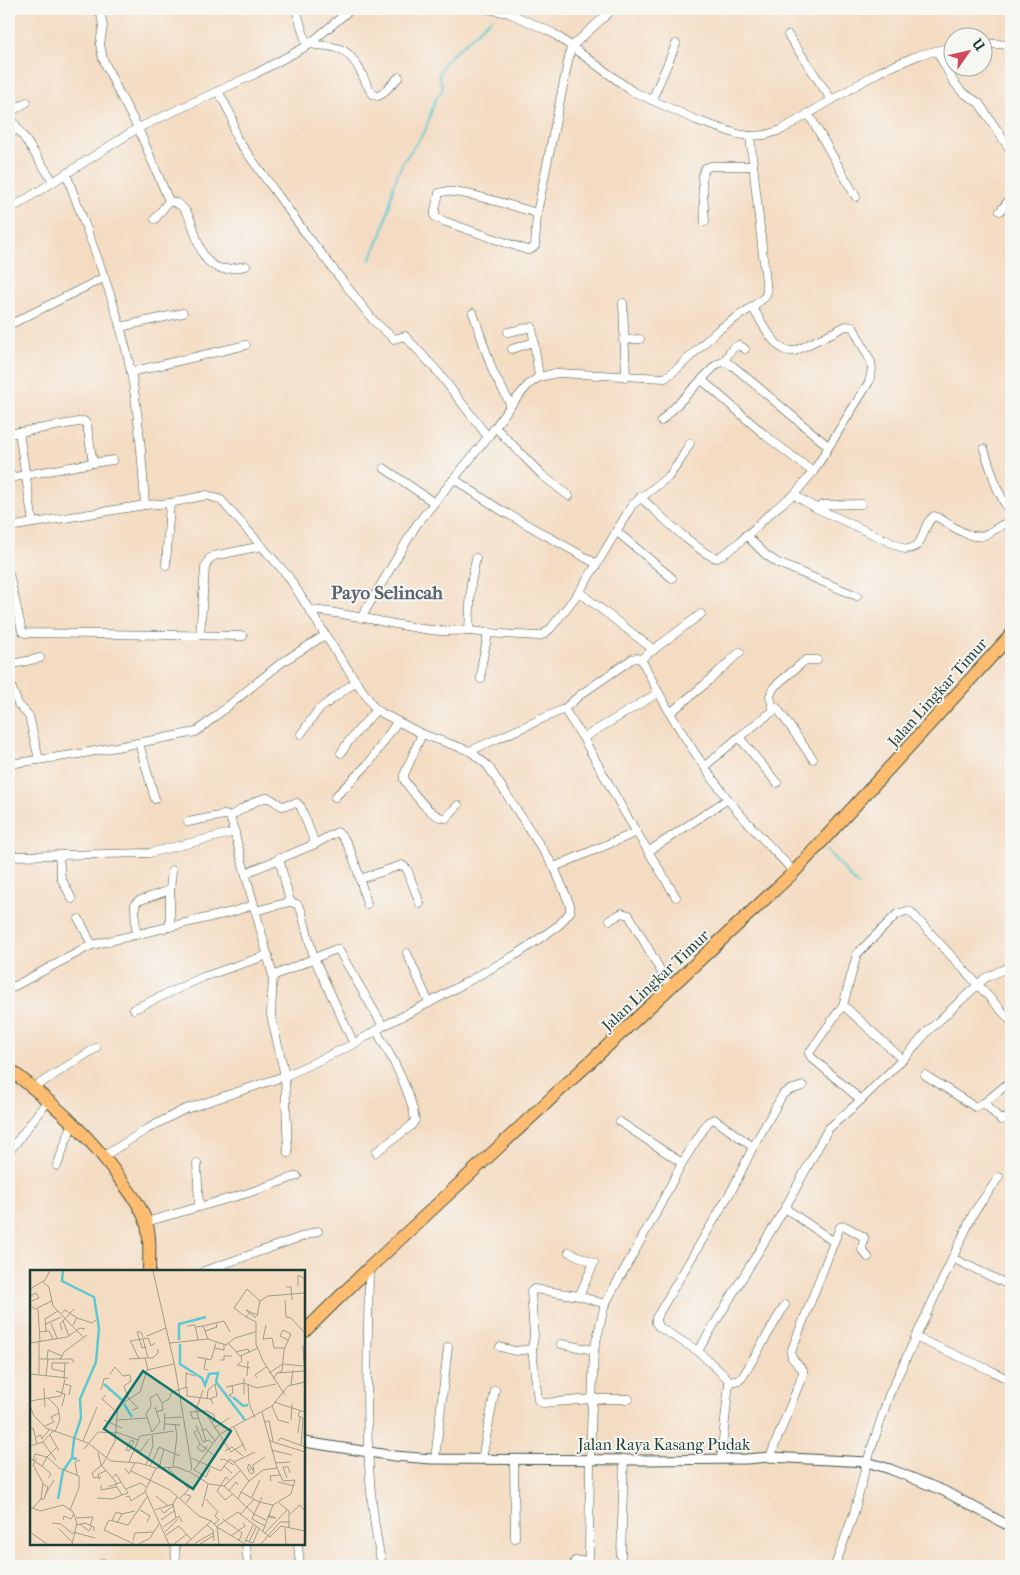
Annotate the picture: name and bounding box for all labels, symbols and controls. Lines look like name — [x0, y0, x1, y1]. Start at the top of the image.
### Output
north arrow — [942, 28, 992, 78]
text: U — [968, 35, 989, 54]
district label: Payo Selincah — [331, 582, 443, 604]
street label: Jalan Lingkar Timur — [882, 634, 991, 752]
street label: Jalan Lingkar Timur — [596, 926, 713, 1036]
inset map — [30, 1270, 305, 1545]
street label: Jalan Raya Kasang Pudak — [576, 1435, 751, 1454]

